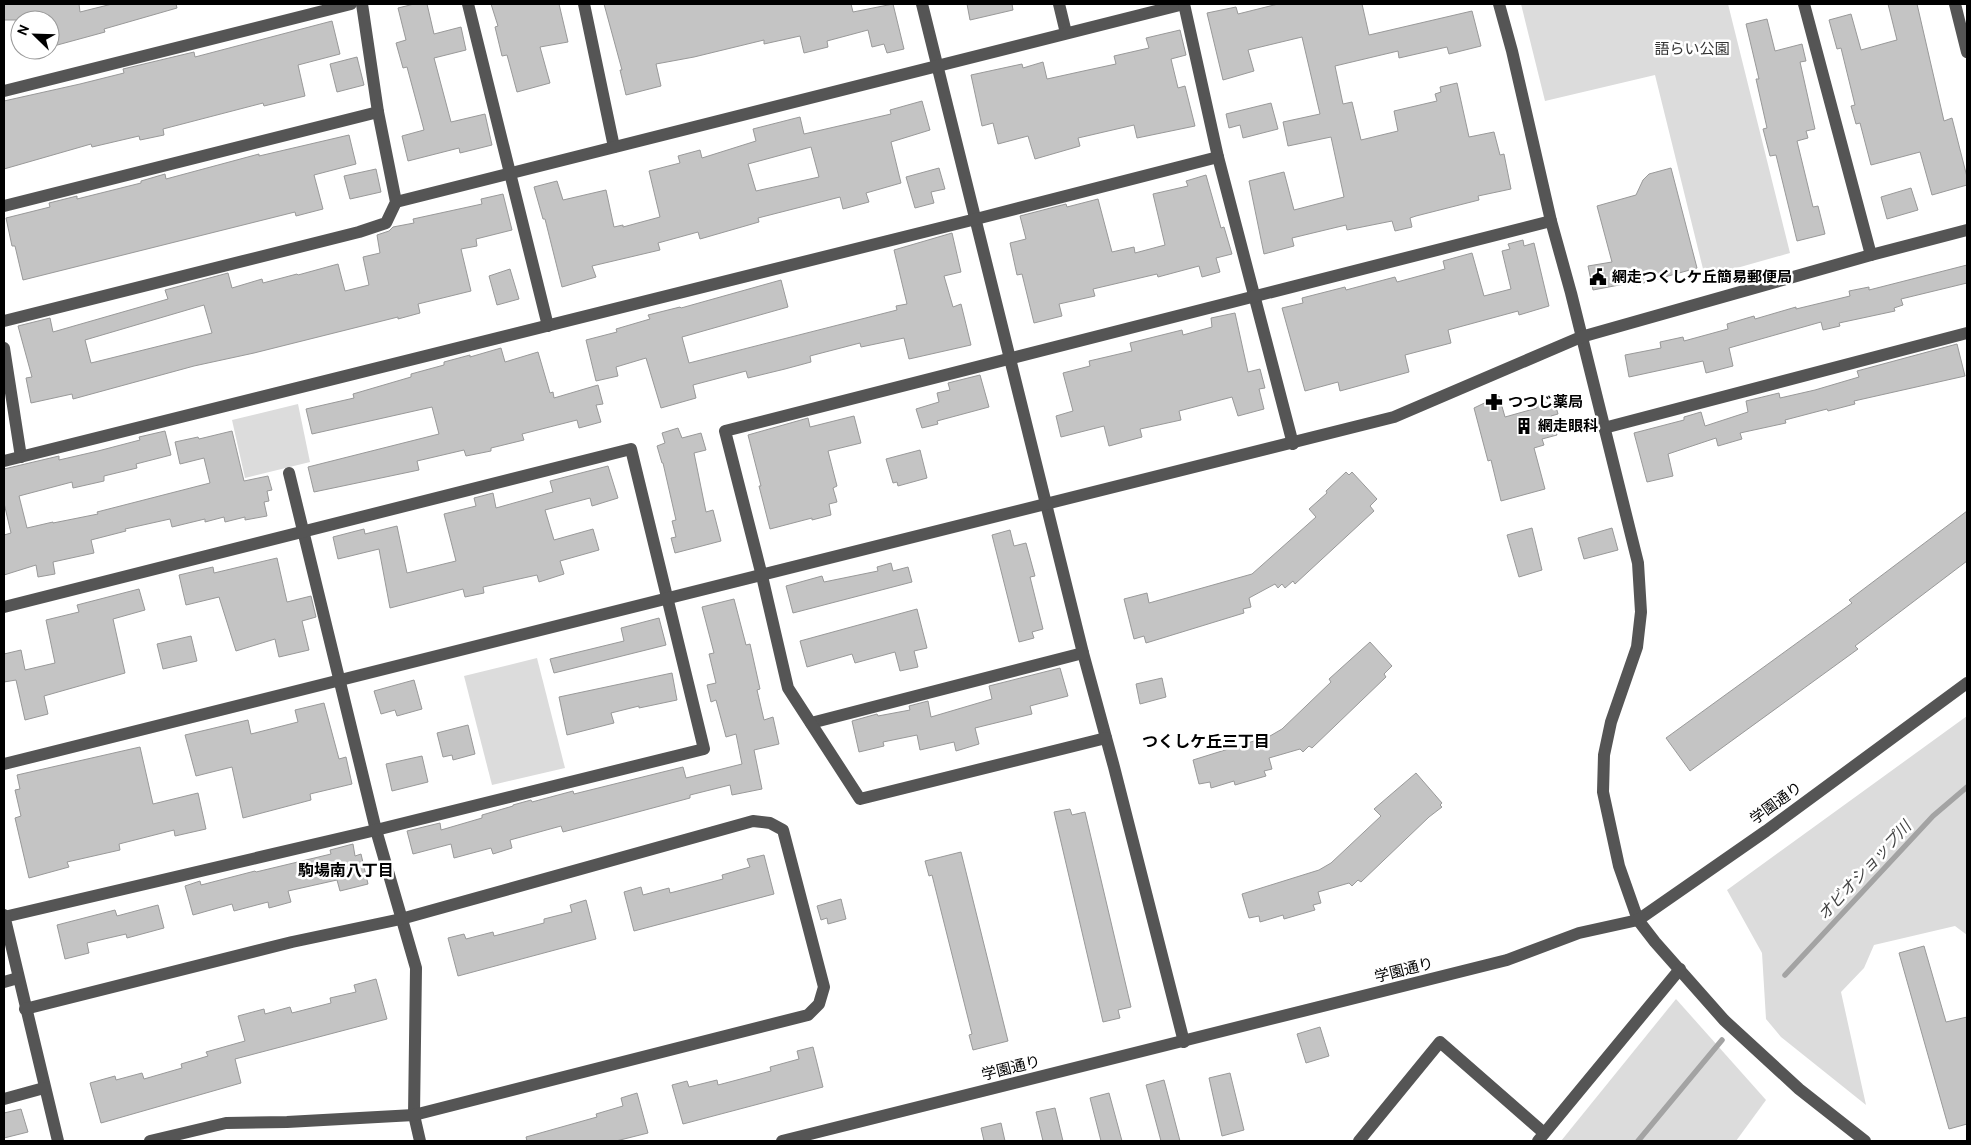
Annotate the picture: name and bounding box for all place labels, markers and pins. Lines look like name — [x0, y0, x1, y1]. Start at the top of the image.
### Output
public building icon: 網走つくしケ丘簡易郵便局 — [1588, 267, 1608, 287]
place label: 網走つくしケ丘簡易郵便局 — [1612, 268, 1792, 286]
pharmacy icon: つつじ薬局 — [1484, 392, 1504, 412]
place label: つつじ薬局 — [1508, 393, 1583, 411]
building icon: 網走眼科 — [1514, 416, 1534, 436]
place label: 網走眼科 — [1538, 417, 1598, 435]

